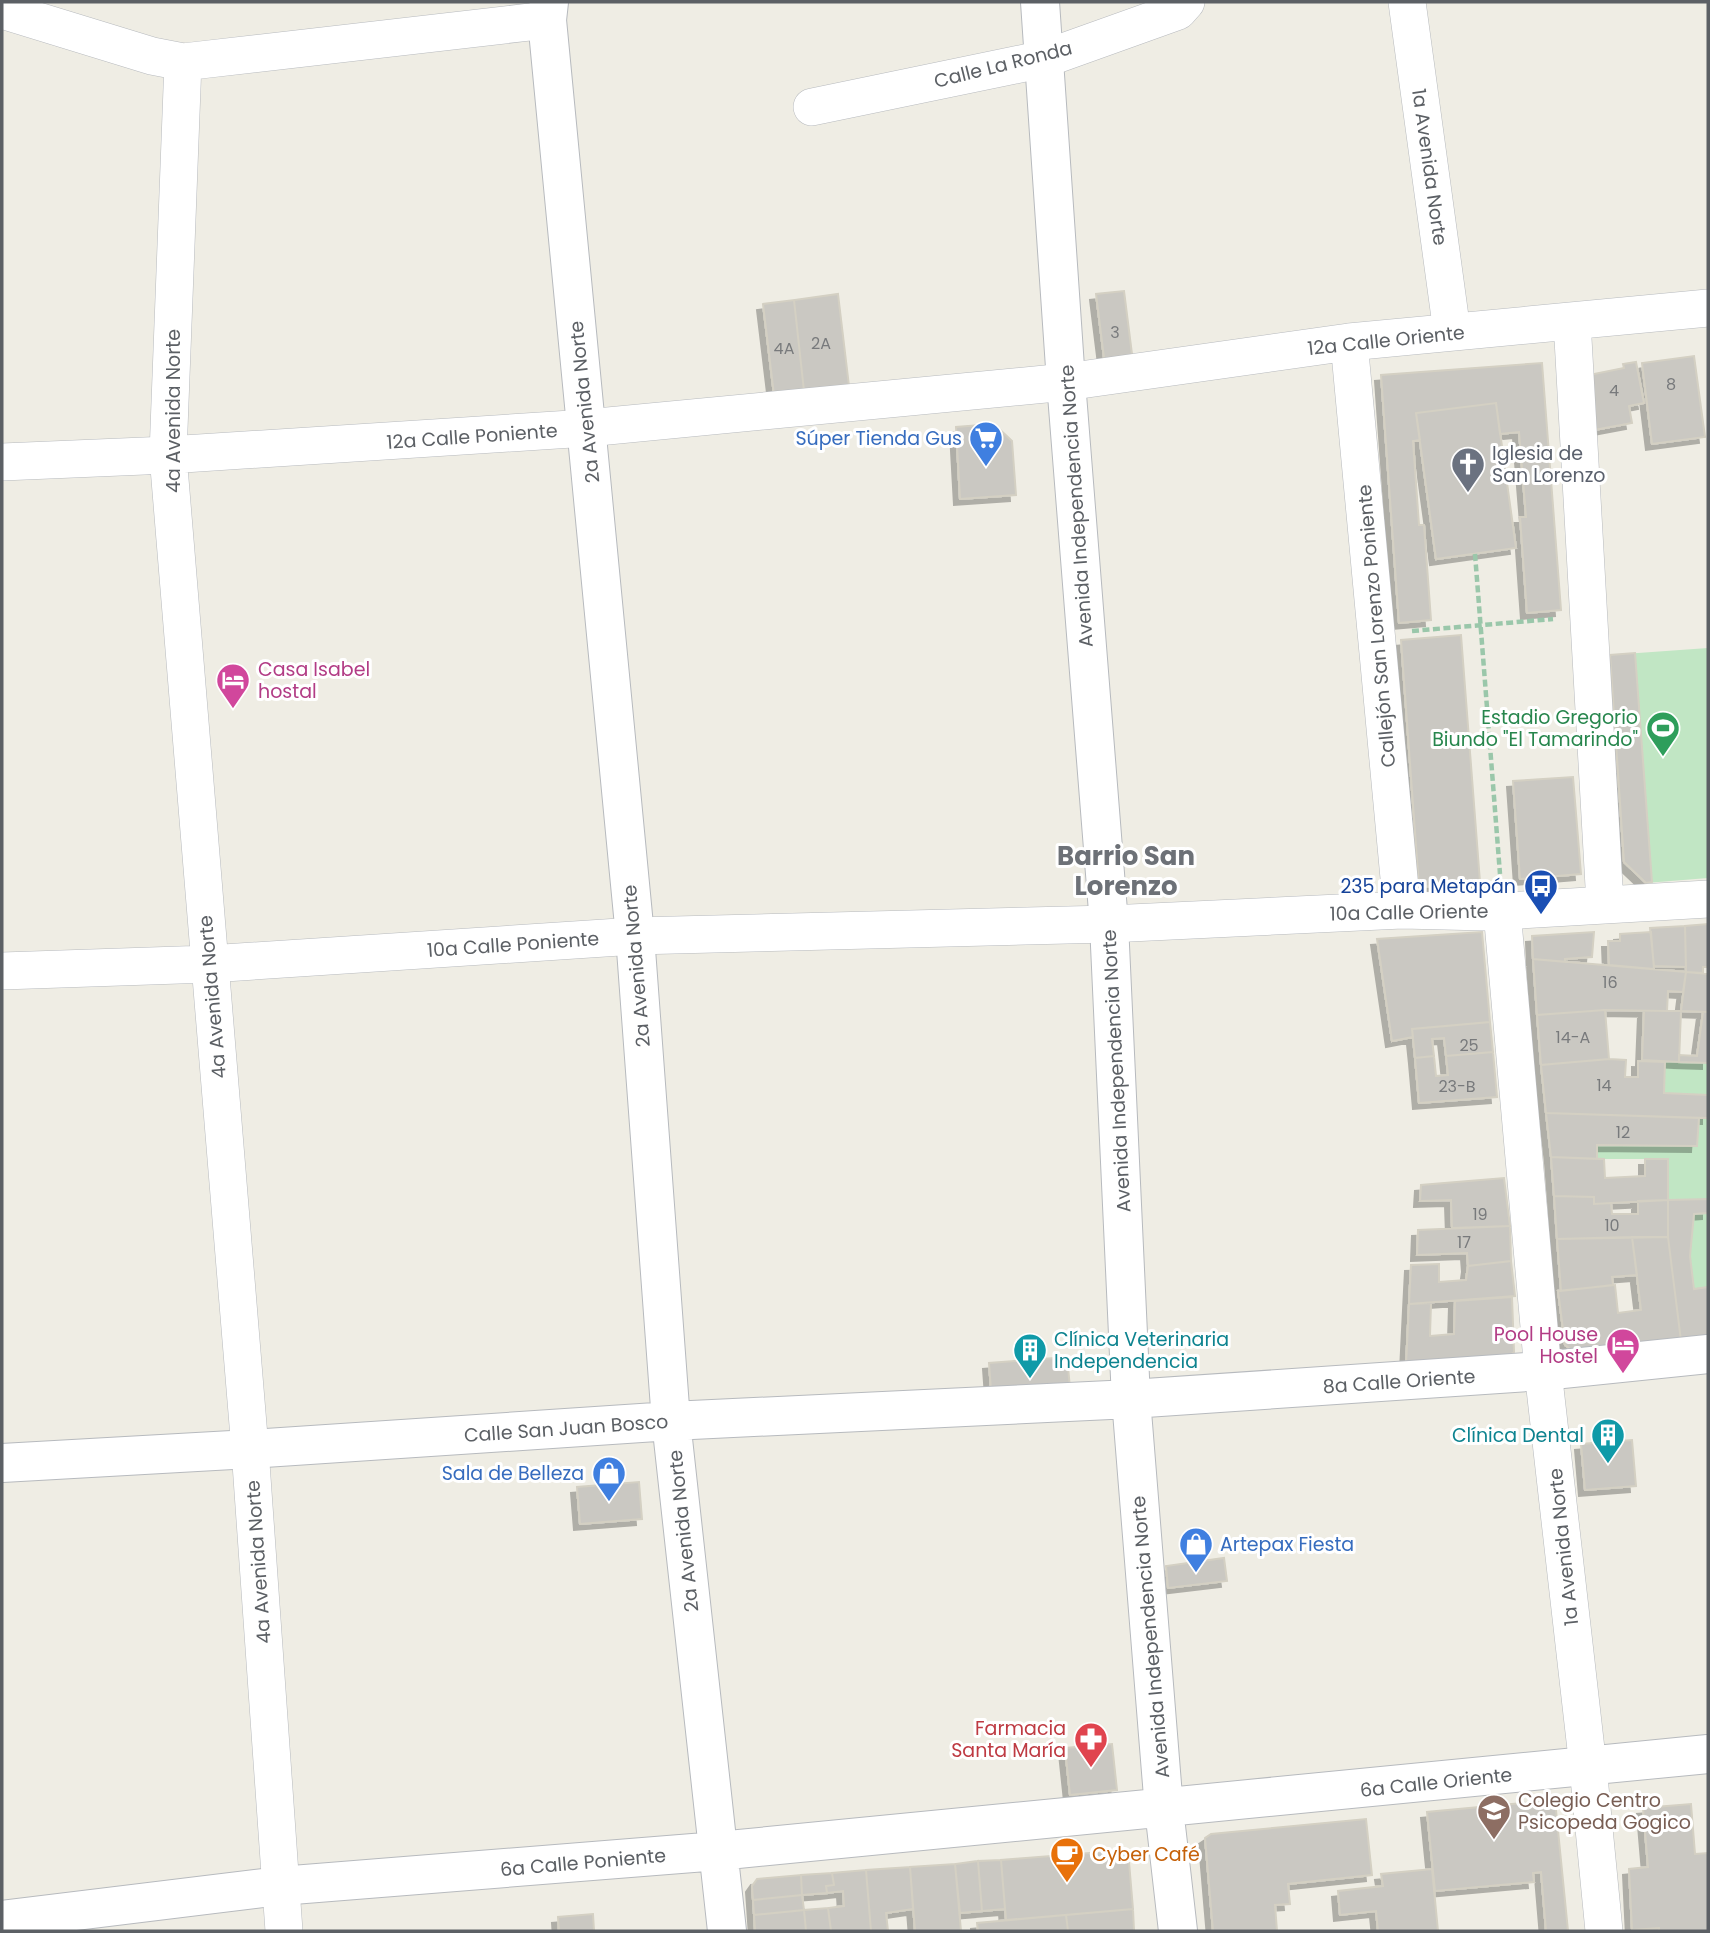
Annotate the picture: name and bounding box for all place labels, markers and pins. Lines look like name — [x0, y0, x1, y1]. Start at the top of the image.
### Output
supermarket icon: Súper Tienda Gus — [967, 419, 1005, 468]
place label: Súper Tienda Gus — [795, 425, 962, 452]
place label: Iglesia de San Lorenzo — [1492, 440, 1605, 489]
church icon: Iglesia de San Lorenzo — [1449, 445, 1487, 494]
place label: Casa Isabel hostal — [258, 656, 370, 705]
hotel icon: Casa Isabel hostal — [214, 661, 252, 710]
place label: Estadio Gregorio Biundo "El Tamarindo" — [1432, 704, 1638, 753]
sports icon: Estadio Gregorio Biundo "El Tamarindo" — [1644, 709, 1682, 758]
bus stop icon: 235 para Metapán — [1522, 867, 1560, 916]
place label: 235 para Metapán — [1340, 873, 1516, 900]
place label: Pool House Hostel — [1494, 1321, 1598, 1370]
place label: Clínica Veterinaria Independencia — [1054, 1326, 1229, 1375]
hotel icon: Pool House Hostel — [1604, 1326, 1642, 1375]
building icon: Clínica Veterinaria Independencia — [1011, 1331, 1049, 1380]
building icon: Clínica Dental — [1589, 1416, 1627, 1465]
place label: Clínica Dental — [1452, 1422, 1584, 1449]
shop icon: Sala de Belleza — [590, 1454, 628, 1503]
place label: Sala de Belleza — [442, 1460, 584, 1487]
shop icon: Artepax Fiesta — [1177, 1525, 1215, 1574]
place label: Artepax Fiesta — [1220, 1531, 1354, 1558]
place label: Farmacia Santa María — [951, 1715, 1066, 1764]
pharmacy icon: Farmacia Santa María — [1072, 1720, 1110, 1769]
place label: Colegio Centro Psicopeda Gogico — [1518, 1787, 1691, 1836]
school or university icon: Colegio Centro Psicopeda Gogico — [1475, 1792, 1513, 1841]
cafe icon: Cyber Café — [1048, 1835, 1086, 1884]
place label: Cyber Café — [1092, 1841, 1200, 1868]

